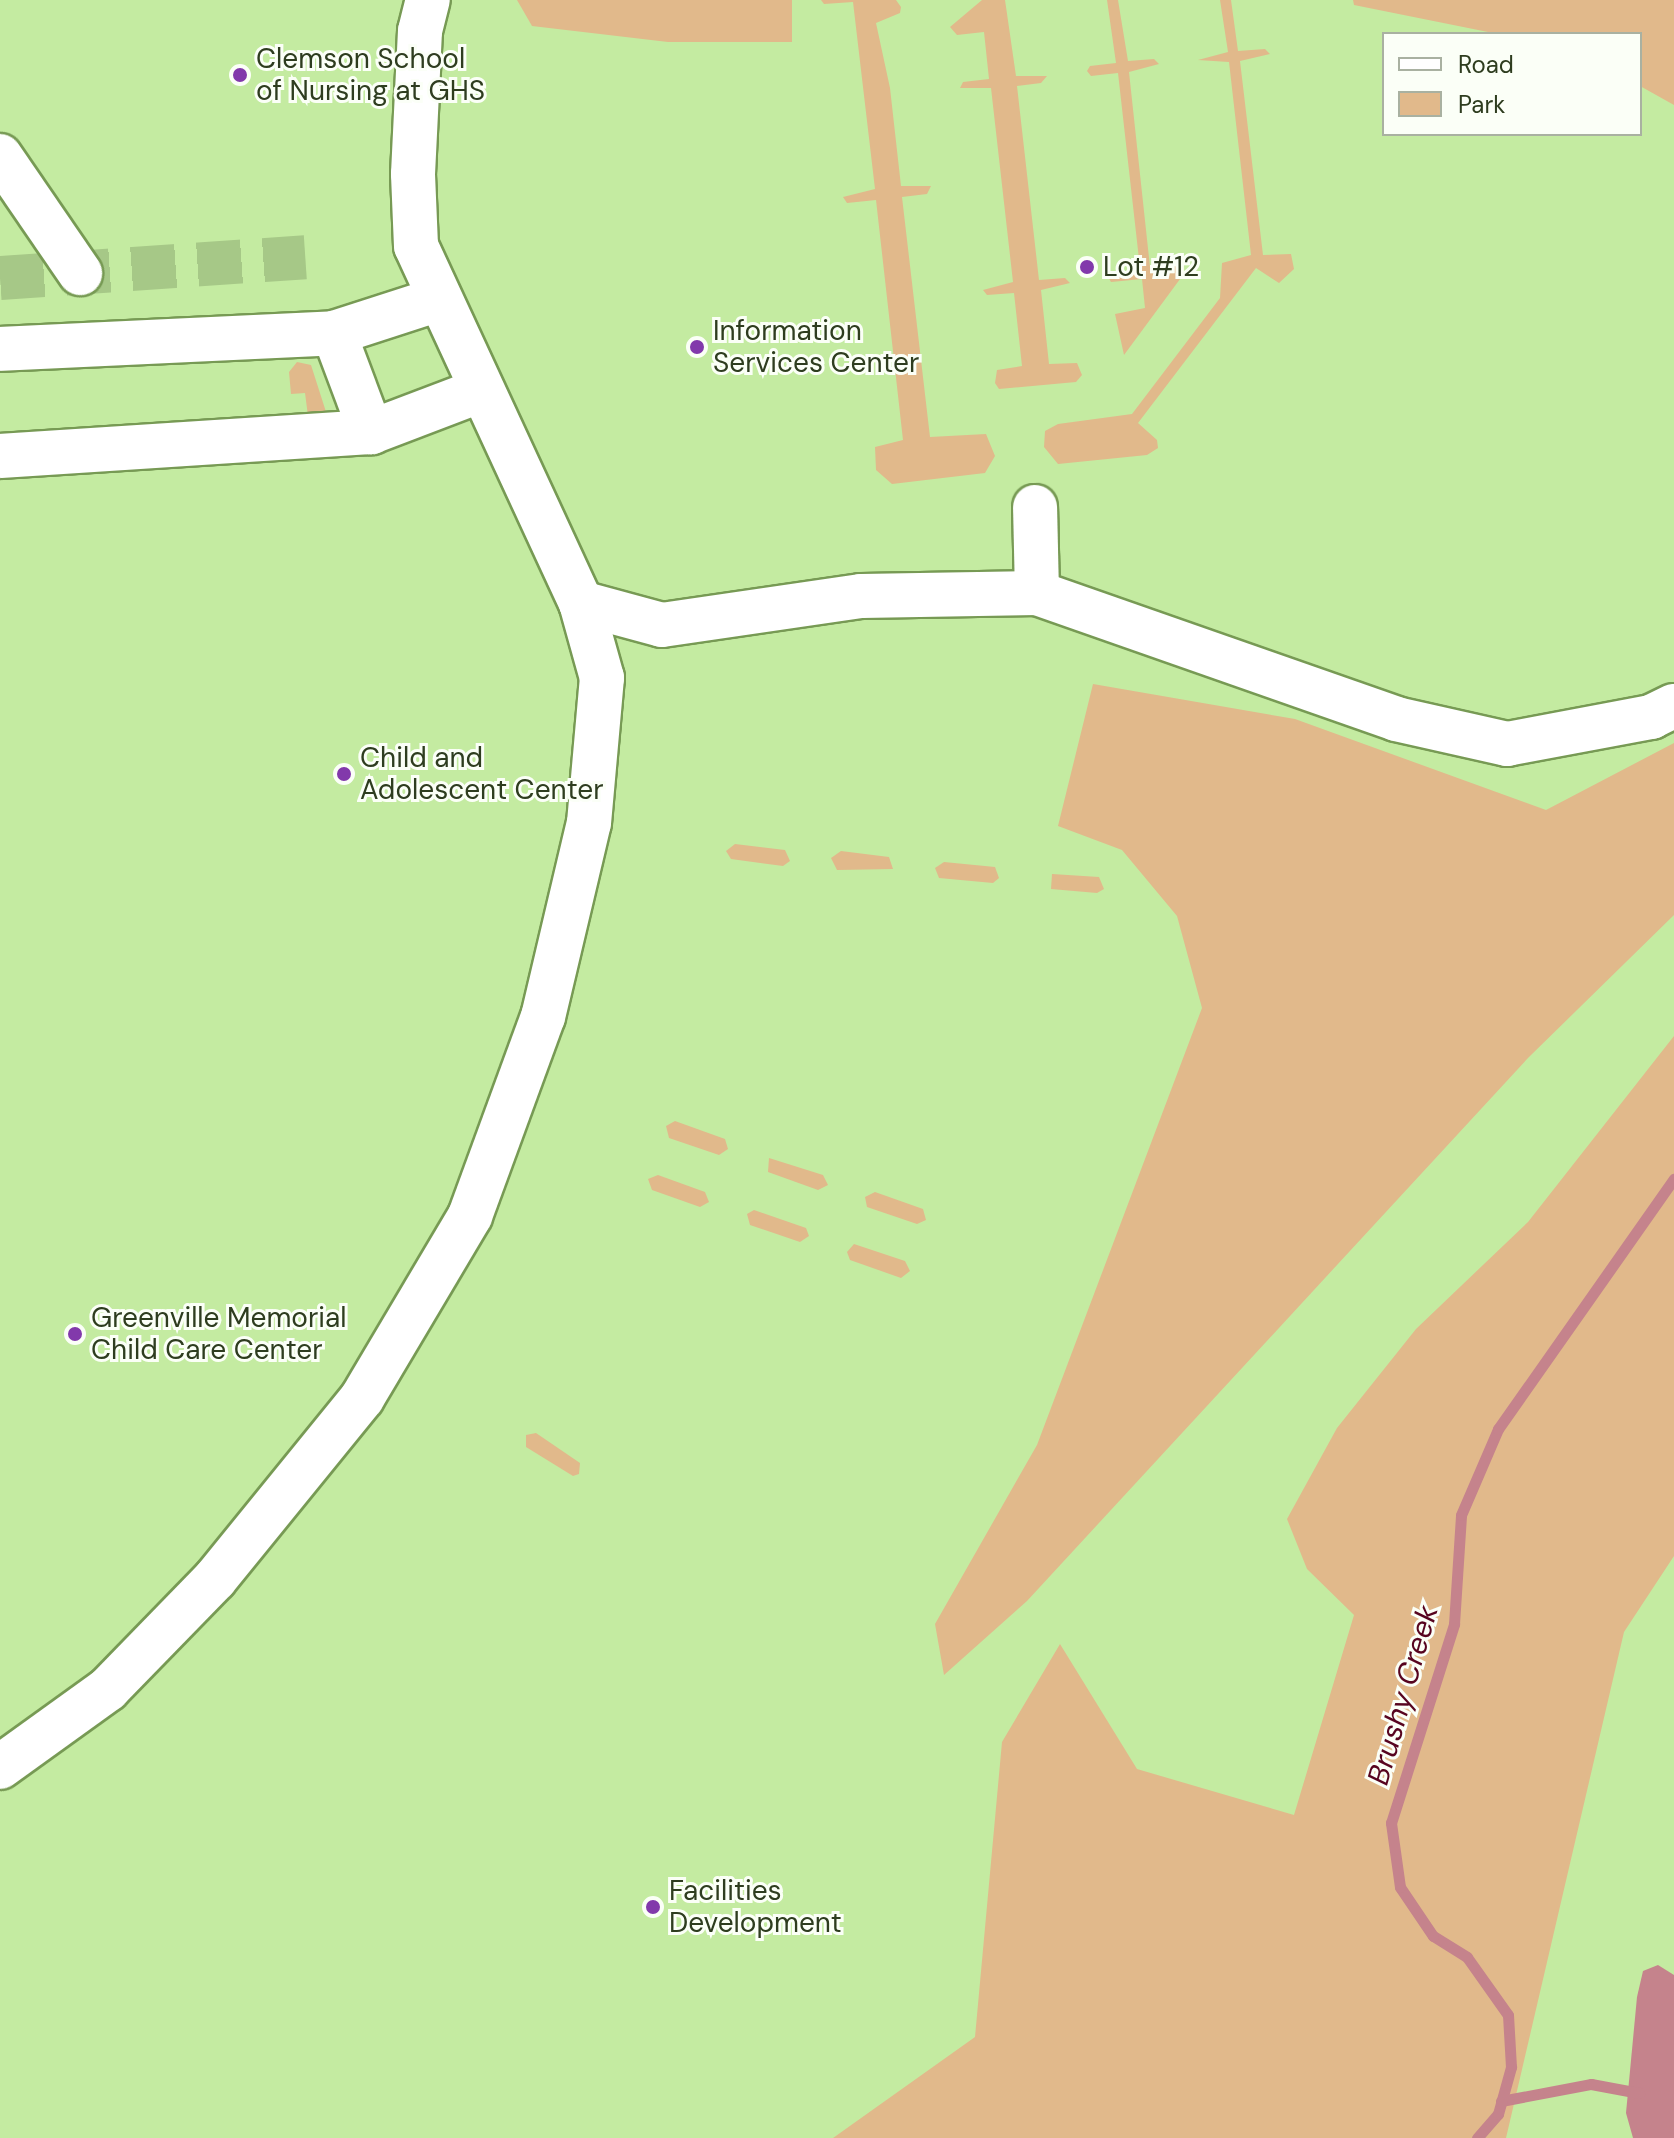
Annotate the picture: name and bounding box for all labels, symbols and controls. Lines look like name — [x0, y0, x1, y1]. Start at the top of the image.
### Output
legend — [1382, 32, 1642, 136]
place label: Clemson School of Nursing at GHS — [256, 42, 485, 108]
text: Road — [1458, 49, 1514, 80]
marker: Clemson School of Nursing at GHS — [231, 66, 249, 84]
text: Park — [1458, 89, 1505, 120]
place label: Lot #12 — [1103, 250, 1199, 284]
marker: Lot #12 — [1078, 258, 1096, 276]
place label: Information Services Center — [713, 314, 919, 380]
marker: Information Services Center — [688, 338, 706, 356]
place label: Child and Adolescent Center — [360, 741, 604, 807]
marker: Child and Adolescent Center — [335, 765, 353, 783]
place label: Greenville Memorial Child Care Center — [91, 1301, 347, 1367]
marker: Greenville Memorial Child Care Center — [66, 1325, 84, 1343]
water label: Brushy Creek — [1360, 1601, 1446, 1789]
place label: Facilities Development — [669, 1874, 842, 1940]
marker: Facilities Development — [644, 1898, 662, 1916]

